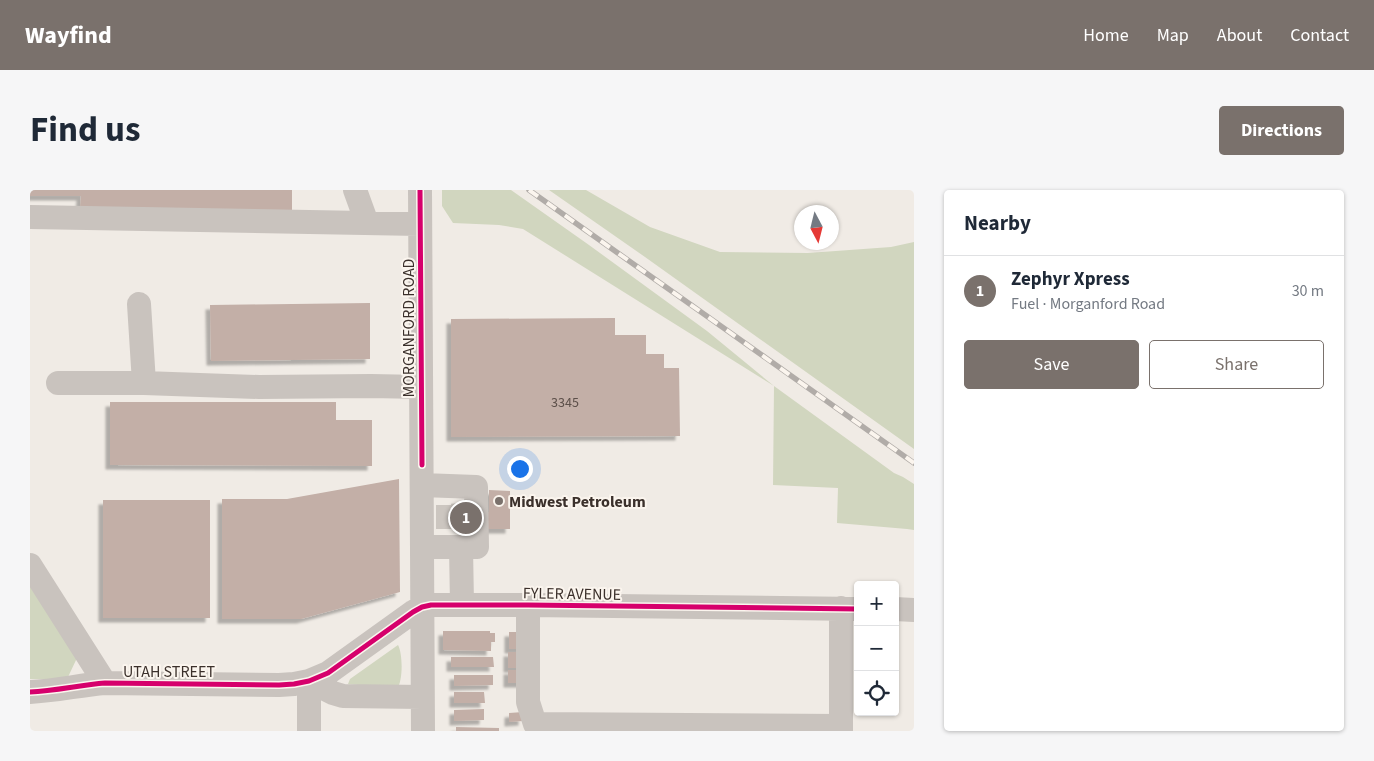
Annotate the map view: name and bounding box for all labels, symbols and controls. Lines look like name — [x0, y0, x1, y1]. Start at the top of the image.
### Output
text: Wayfind — [25, 18, 112, 53]
text: Home — [1083, 23, 1129, 48]
text: Map — [1157, 23, 1189, 48]
text: About — [1217, 23, 1262, 48]
text: Contact — [1290, 23, 1349, 48]
text: Find us — [30, 105, 140, 155]
button: Directions — [1219, 106, 1344, 155]
north arrow — [794, 205, 839, 250]
text: Nearby — [964, 208, 1031, 238]
street label: MORGANFORD ROAD — [398, 258, 420, 397]
text: Zephyr Xpress — [1011, 266, 1130, 293]
text: 1 — [976, 280, 984, 302]
text: 30 m — [1292, 280, 1324, 302]
text: Fuel · Morganford Road — [1011, 293, 1165, 315]
button: Save — [964, 340, 1139, 389]
button: Share — [1149, 340, 1324, 389]
house number: 3345 — [551, 393, 579, 413]
your location — [507, 456, 533, 482]
place label: Midwest Petroleum — [509, 491, 646, 513]
marker: Midwest Petroleum — [493, 495, 505, 507]
pin: 1 — [450, 499, 482, 537]
map controls — [854, 581, 899, 716]
button: + — [854, 581, 899, 626]
street label: FYLER AVENUE — [523, 582, 621, 606]
button: − — [854, 626, 899, 671]
street label: UTAH STREET — [123, 661, 215, 683]
button: locate — [854, 671, 899, 716]

